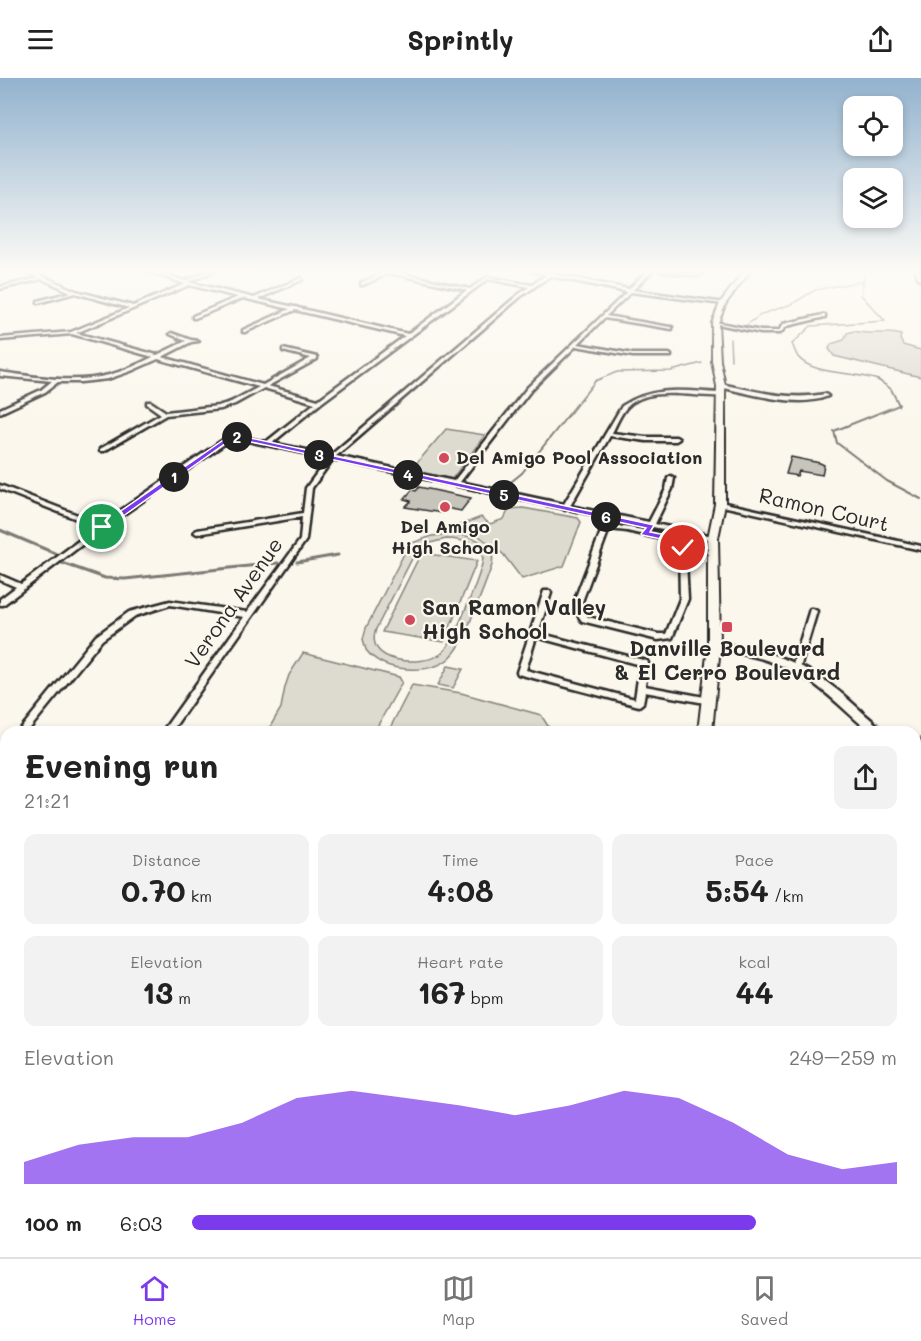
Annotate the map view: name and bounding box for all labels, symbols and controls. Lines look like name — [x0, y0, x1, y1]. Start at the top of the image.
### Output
text: Sprintly — [407, 22, 514, 57]
icon: menu — [24, 23, 57, 56]
icon: share — [864, 23, 897, 56]
map controls — [843, 96, 903, 228]
button: locate — [843, 96, 903, 156]
button: layers — [843, 168, 903, 228]
pin: 2 — [222, 422, 252, 452]
text: 2 — [233, 426, 241, 447]
pin: 3 — [304, 440, 334, 470]
text: 3 — [314, 444, 324, 465]
place label: Del Amigo Pool Association — [456, 445, 702, 469]
marker: Del Amigo Pool Association — [437, 451, 451, 465]
pin: 4 — [393, 460, 423, 490]
pin: 1 — [159, 462, 189, 492]
text: 4 — [403, 464, 413, 485]
text: 1 — [170, 466, 178, 487]
pin: 5 — [489, 480, 519, 510]
street label: Ramon Court — [757, 480, 892, 537]
text: 5 — [499, 484, 509, 505]
marker: Del Amigo High School — [438, 500, 452, 514]
pin — [76, 501, 127, 552]
pin: 6 — [591, 502, 621, 532]
text: 6 — [601, 506, 611, 527]
icon: arrive — [85, 510, 118, 543]
place label: Del Amigo High School — [391, 514, 499, 559]
pin — [657, 522, 708, 573]
street label: Verona Avenue — [178, 531, 288, 673]
icon: check — [666, 531, 699, 564]
place label: San Ramon Valley High School — [422, 593, 606, 644]
marker: San Ramon Valley High School — [403, 613, 417, 627]
marker: Danville Boulevard & El Cerro Boulevard — [720, 620, 734, 634]
place label: Danville Boulevard & El Cerro Boulevard — [614, 634, 840, 685]
text: Evening run — [24, 743, 218, 786]
button: share — [834, 746, 897, 809]
text: 21:21 — [24, 787, 70, 813]
text: Distance — [132, 849, 201, 870]
text: Time — [442, 849, 479, 870]
text: Pace — [735, 849, 774, 870]
text: 0.70 — [121, 870, 186, 910]
text: 4:08 — [427, 870, 494, 910]
text: 5:54 — [705, 870, 769, 910]
text: km — [186, 885, 212, 906]
text: /km — [769, 885, 804, 906]
text: Elevation — [131, 951, 202, 972]
text: Heart rate — [417, 951, 504, 972]
text: kcal — [739, 951, 770, 972]
text: 13 — [142, 972, 173, 1012]
text: 167 — [417, 972, 466, 1012]
text: 44 — [735, 972, 774, 1012]
text: m — [173, 987, 191, 1008]
text: bpm — [466, 987, 504, 1008]
text: Elevation — [24, 1044, 114, 1070]
text: 249–259 m — [789, 1044, 897, 1070]
text: 100 m — [24, 1210, 82, 1236]
text: 6:03 — [120, 1210, 162, 1236]
tab: Home — [133, 1272, 176, 1329]
tab: Map — [442, 1272, 475, 1329]
tab: Saved — [741, 1272, 788, 1329]

